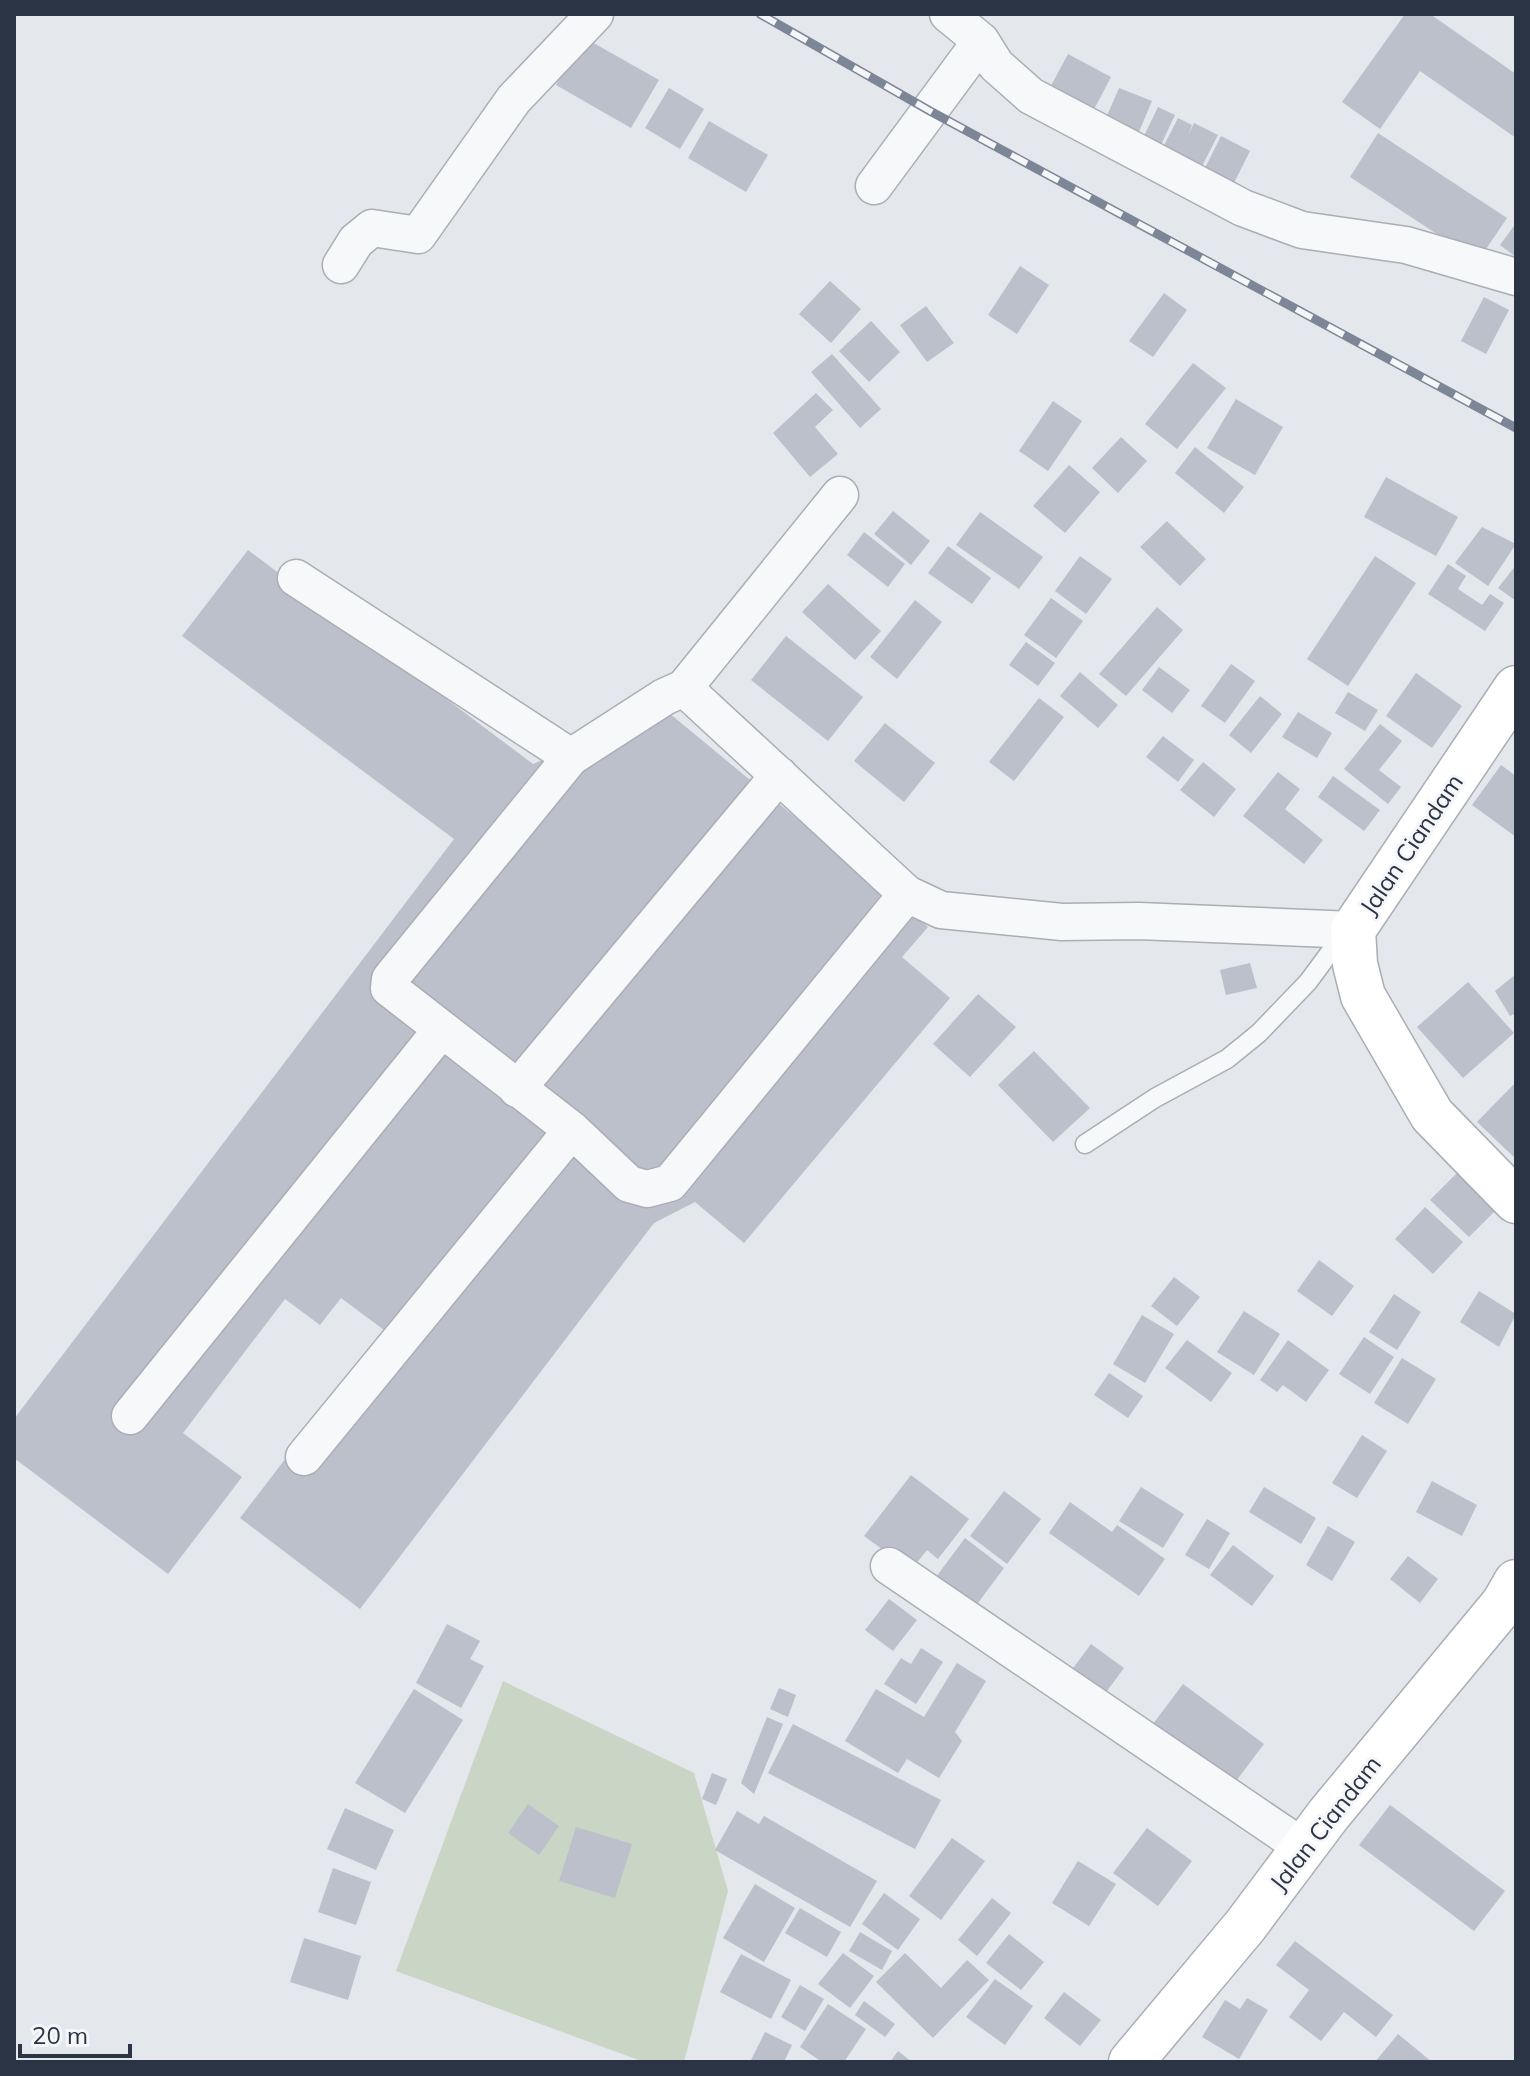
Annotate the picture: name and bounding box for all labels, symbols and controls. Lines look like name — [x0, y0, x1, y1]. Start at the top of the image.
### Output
street label: Jalan Ciandam — [1353, 768, 1469, 920]
street label: Jalan Ciandam — [1263, 1749, 1387, 1897]
scale bar — [20, 2008, 130, 2058]
text: 20 m — [32, 2020, 88, 2050]

